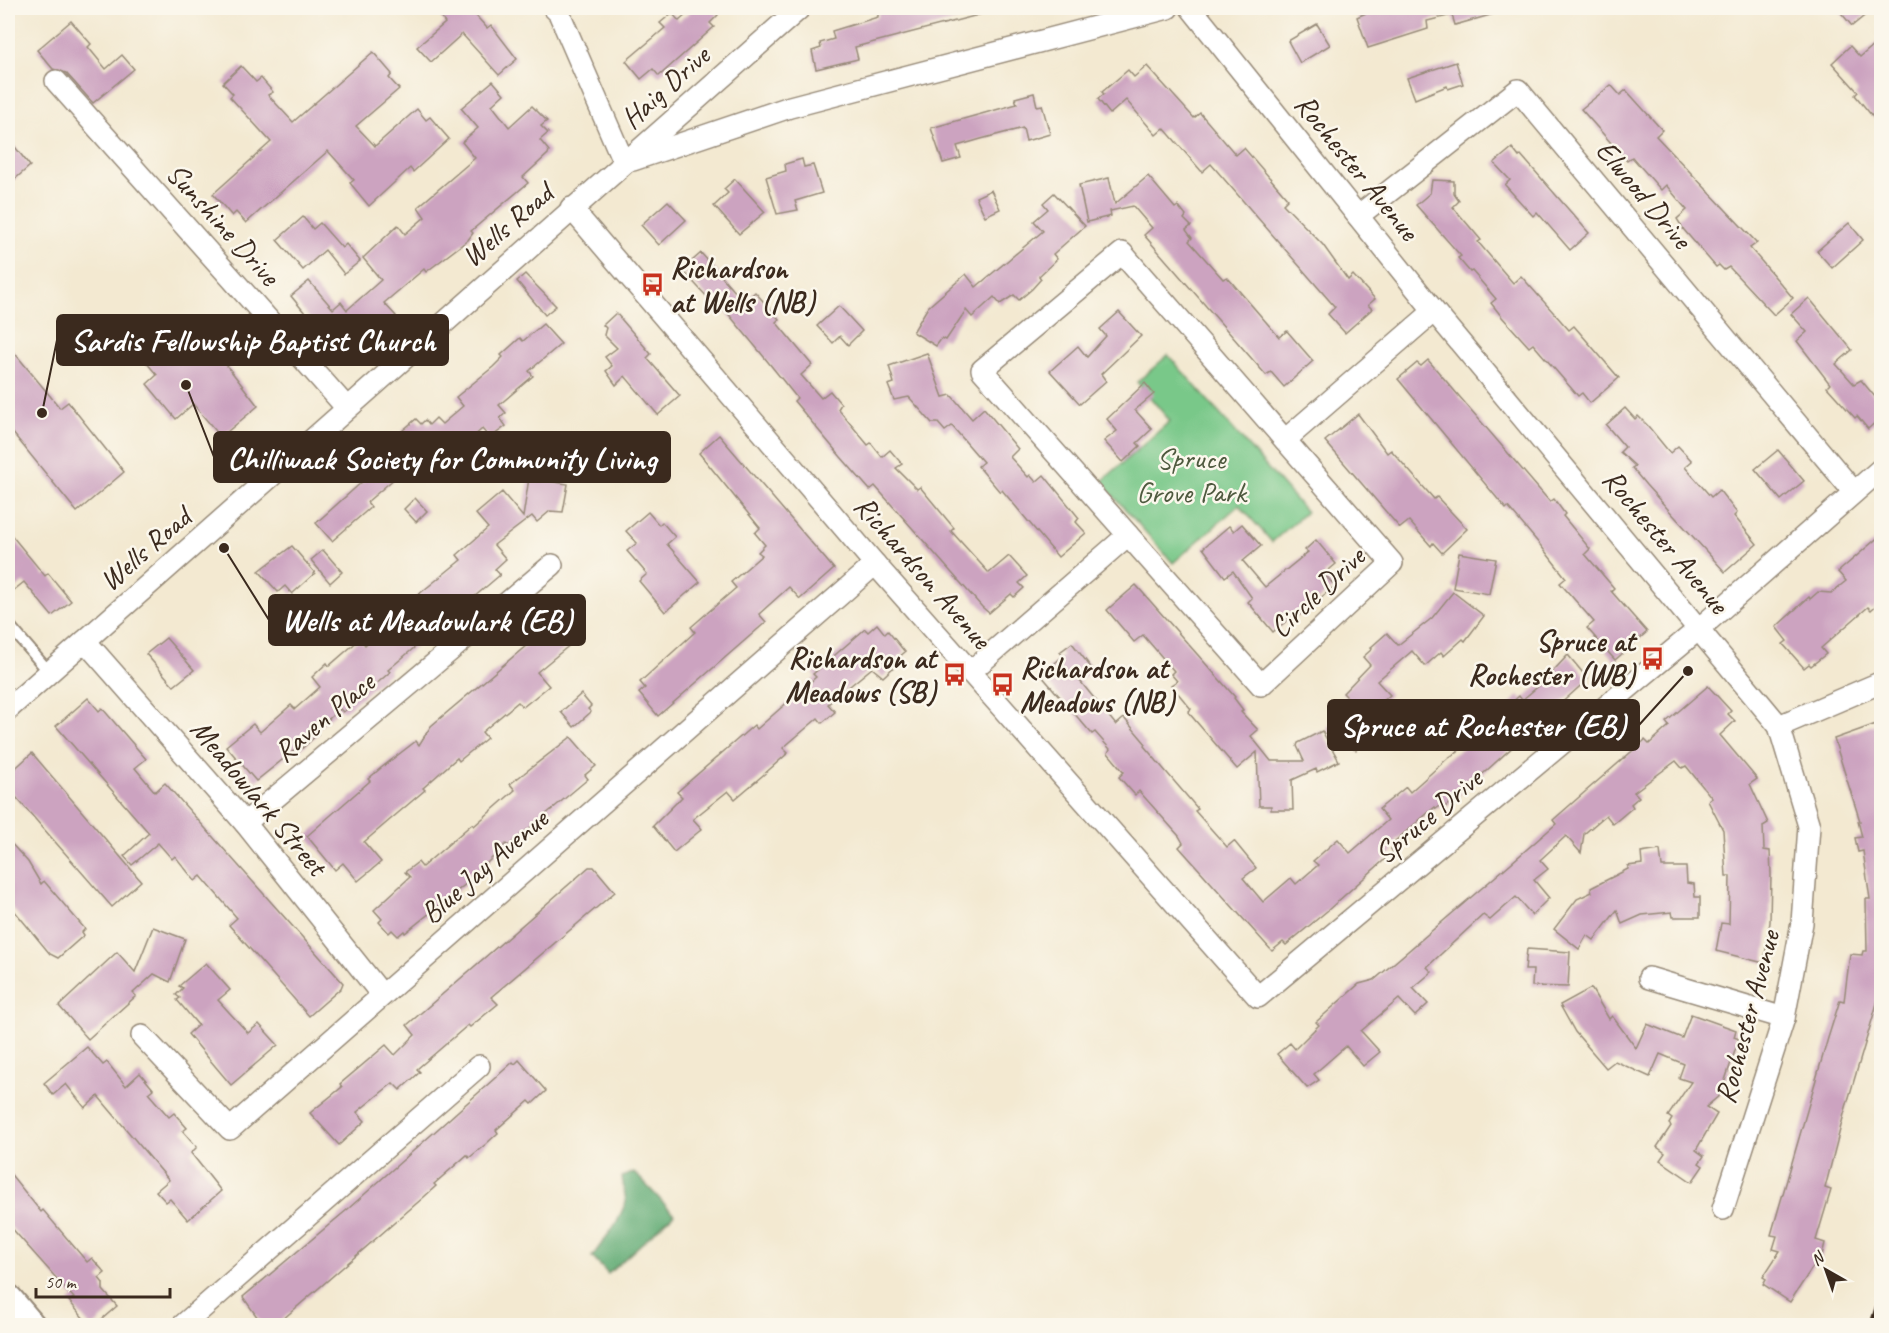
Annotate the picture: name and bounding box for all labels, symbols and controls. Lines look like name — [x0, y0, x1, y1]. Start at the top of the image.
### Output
street label: Haig Drive — [613, 36, 719, 137]
street label: Rochester Avenue — [1286, 86, 1429, 250]
street label: Elwood Drive — [1588, 132, 1702, 258]
street label: Sunshine Drive — [158, 155, 289, 295]
street label: Wells Road — [453, 172, 564, 275]
place label: Richardson at Wells (NB) — [670, 249, 817, 321]
bus stop icon: Richardson at Wells (NB) — [639, 272, 665, 298]
callout: Sardis Fellowship Baptist Church — [57, 315, 448, 365]
text: Sardis Fellowship Baptist Church — [70, 320, 437, 361]
callout: Chilliwack Society for Community Living — [214, 432, 670, 482]
text: Chilliwack Society for Community Living — [227, 438, 659, 479]
park label: Spruce Grove Park — [1136, 439, 1248, 511]
street label: Rochester Avenue — [1594, 461, 1739, 623]
street label: Richardson Avenue — [846, 487, 1002, 658]
street label: Wells Road — [91, 496, 202, 599]
street label: Circle Drive — [1261, 537, 1374, 646]
callout: Wells at Meadowlark (EB) — [269, 595, 585, 645]
text: Wells at Meadowlark (EB) — [282, 600, 575, 641]
place label: Spruce at Rochester (WB) — [1468, 622, 1638, 694]
place label: Richardson at Meadows (SB) — [785, 639, 939, 711]
bus stop icon: Spruce at Rochester (WB) — [1640, 645, 1666, 671]
place label: Richardson at Meadows (NB) — [1020, 649, 1176, 721]
street label: Raven Place — [266, 662, 384, 770]
bus stop icon: Richardson at Meadows (SB) — [941, 662, 967, 688]
bus stop icon: Richardson at Meadows (NB) — [989, 672, 1015, 698]
callout: Spruce at Rochester (EB) — [1328, 700, 1639, 750]
text: Spruce at Rochester (EB) — [1340, 705, 1628, 746]
street label: Meadowlark Street — [182, 711, 338, 886]
street label: Spruce Drive — [1366, 758, 1492, 872]
street label: Blue Jay Avenue — [412, 799, 557, 932]
street label: Rochester Avenue — [1706, 924, 1789, 1108]
north arrow — [1796, 1240, 1856, 1300]
text: N — [1807, 1246, 1830, 1270]
scale bar — [36, 1261, 170, 1299]
text: 50 m — [45, 1271, 78, 1293]

